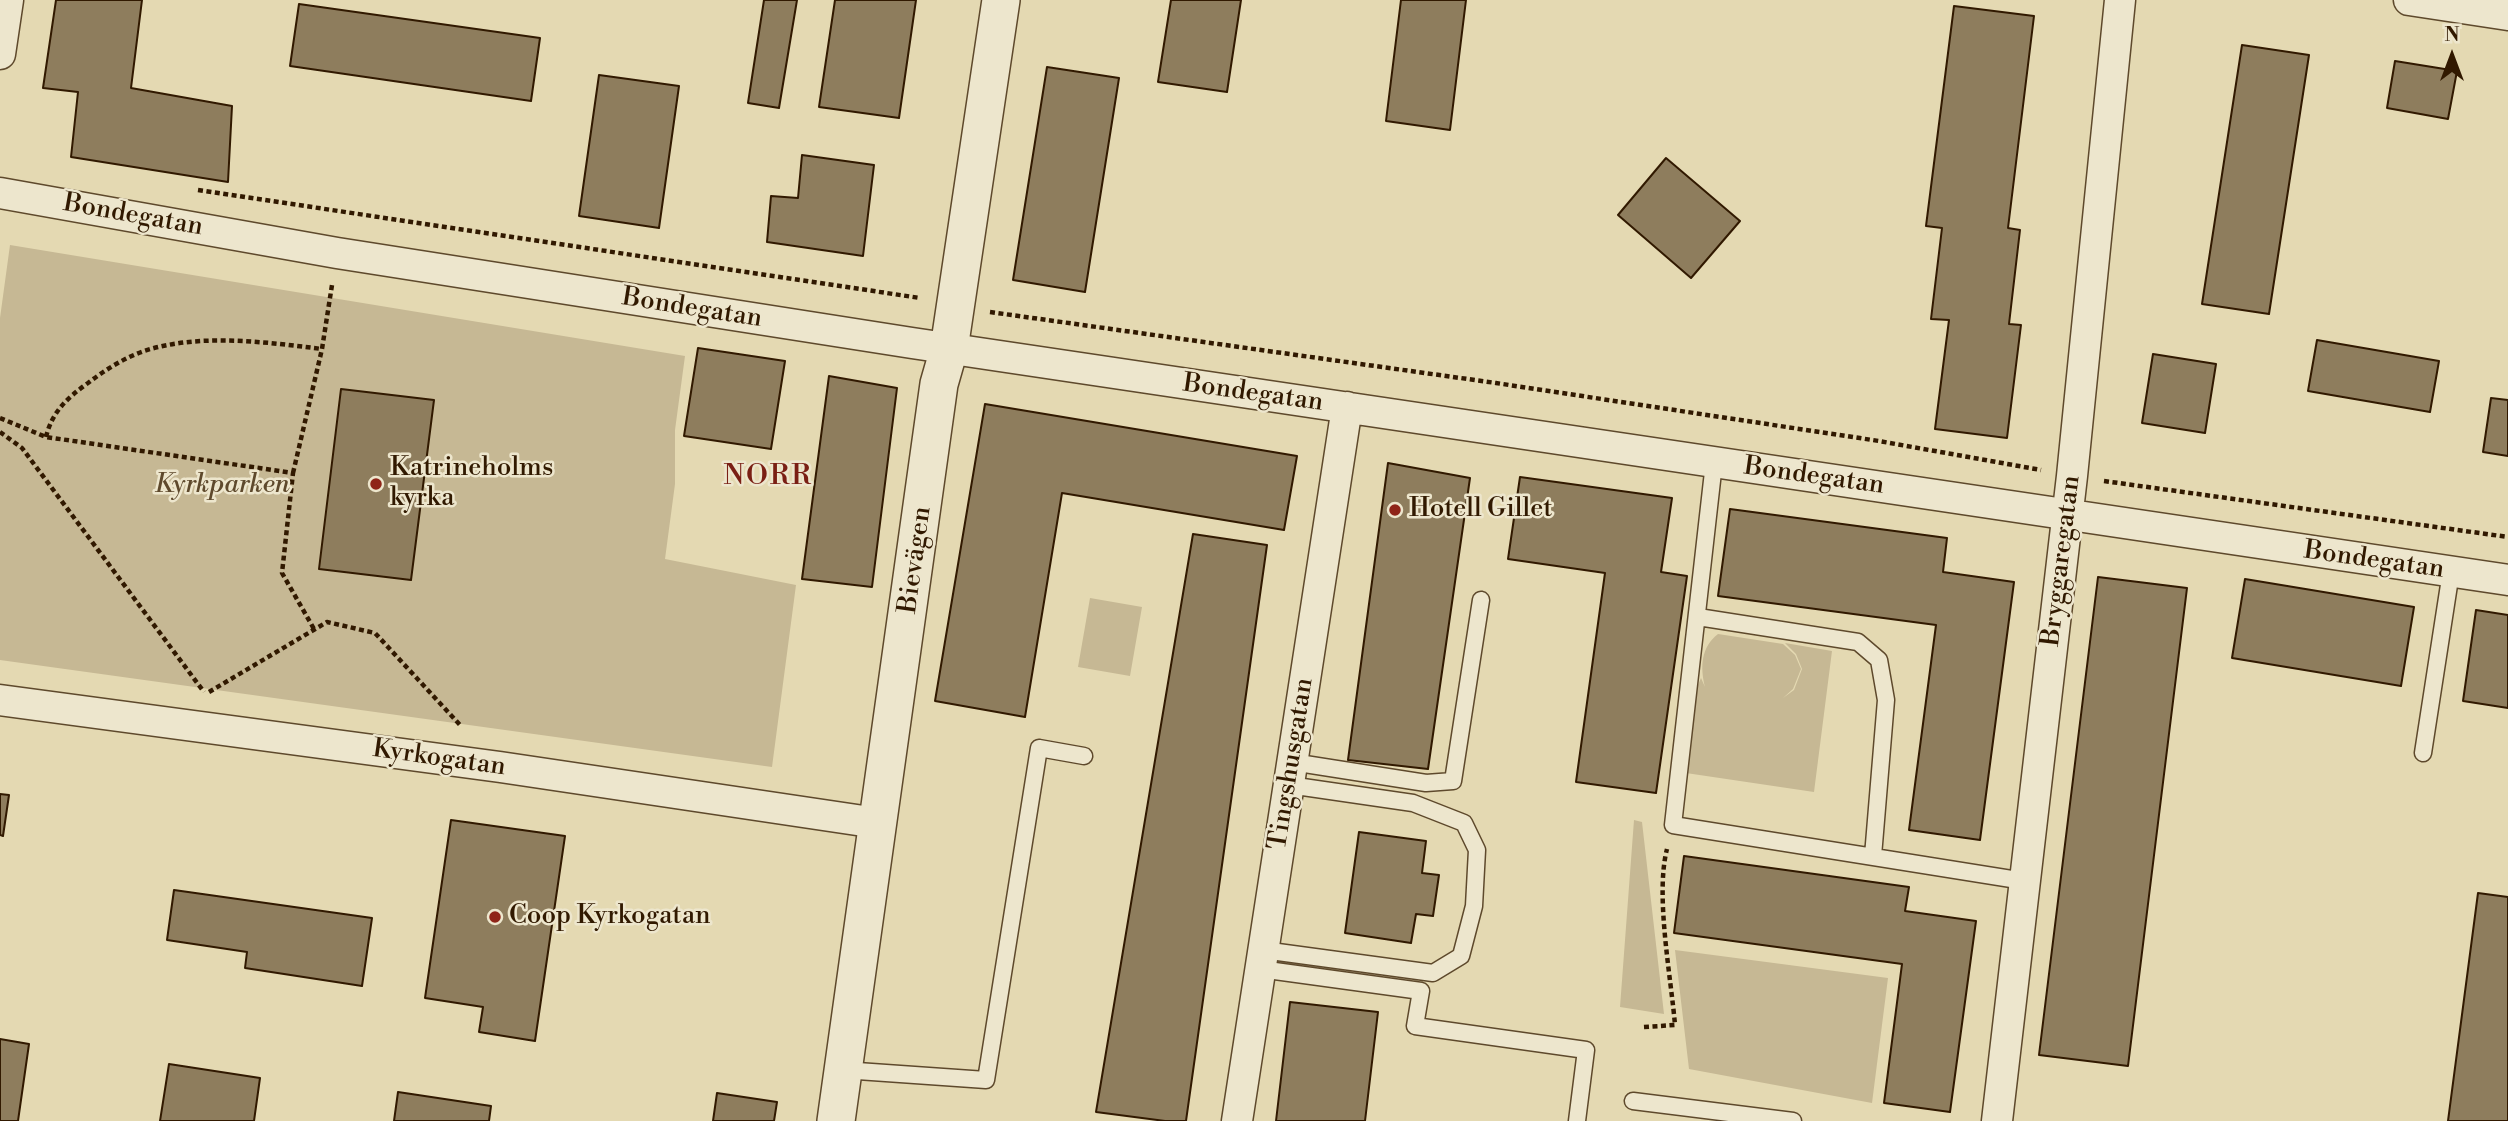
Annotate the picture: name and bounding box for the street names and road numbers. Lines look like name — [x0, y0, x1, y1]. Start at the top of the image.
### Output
street label: Bondegatan — [61, 188, 205, 244]
street label: Bondegatan — [620, 283, 764, 335]
street label: Bondegatan — [1181, 369, 1325, 419]
street label: Bondegatan — [1742, 452, 1886, 502]
street label: Bryggaregatan — [2036, 474, 2088, 648]
street label: Bievägen — [893, 505, 939, 615]
street label: Bondegatan — [2302, 536, 2446, 586]
street label: Tingshusgatan — [1263, 676, 1321, 852]
street label: Kyrkogatan — [370, 734, 508, 784]

